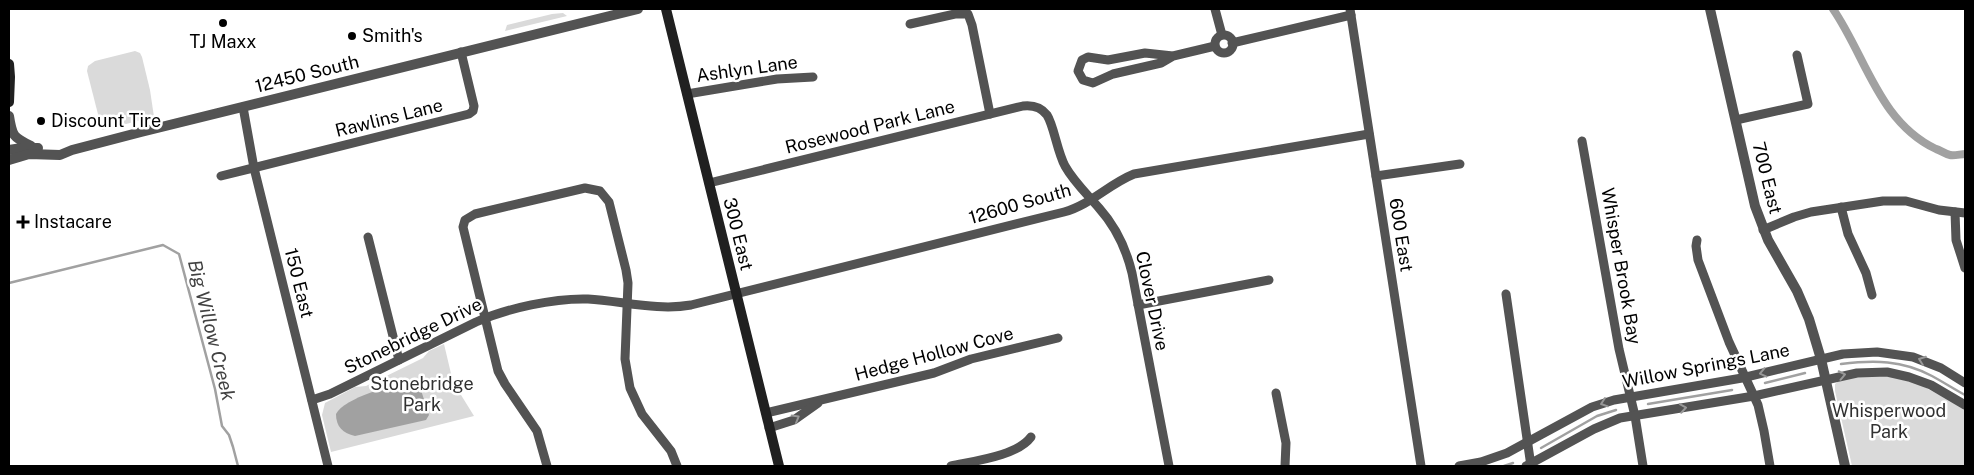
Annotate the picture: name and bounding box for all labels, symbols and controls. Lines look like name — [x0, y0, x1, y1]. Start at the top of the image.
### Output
marker: TJ Maxx — [217, 17, 229, 29]
place label: Smith's — [362, 25, 423, 46]
marker: Smith's — [346, 30, 358, 42]
place label: TJ Maxx — [189, 31, 257, 52]
street label: 12450 South — [253, 50, 361, 97]
street label: Ashlyn Lane — [695, 51, 799, 86]
street label: Rawlins Lane — [333, 94, 445, 141]
street label: Rosewood Park Lane — [783, 95, 957, 158]
place label: Discount Tire — [51, 110, 161, 131]
marker: Discount Tire — [35, 115, 47, 127]
street label: 700 East — [1748, 140, 1787, 216]
street label: 12600 South — [966, 179, 1073, 228]
street label: Whisper Brook Bay — [1597, 186, 1646, 346]
street label: 300 East — [719, 195, 758, 272]
street label: 600 East — [1385, 197, 1418, 273]
place label: Instacare — [34, 211, 112, 232]
marker: Instacare — [16, 215, 30, 229]
street label: 150 East — [281, 246, 318, 320]
street label: Clover Drive — [1132, 249, 1173, 352]
water label: Big Willow Creek — [184, 257, 240, 403]
street label: Stonebridge Drive — [341, 293, 485, 378]
street label: Hedge Hollow Cove — [852, 322, 1016, 385]
street label: Willow Springs Lane — [1620, 339, 1791, 392]
one-way arrow — [1919, 356, 1927, 366]
one-way arrow — [1759, 367, 1768, 378]
one-way arrow — [1838, 371, 1847, 381]
park label: Stonebridge Park — [370, 373, 474, 415]
one-way arrow — [1600, 397, 1609, 407]
park label: Whisperwood Park — [1832, 400, 1946, 442]
one-way arrow — [1679, 403, 1688, 413]
one-way arrow — [791, 414, 800, 424]

